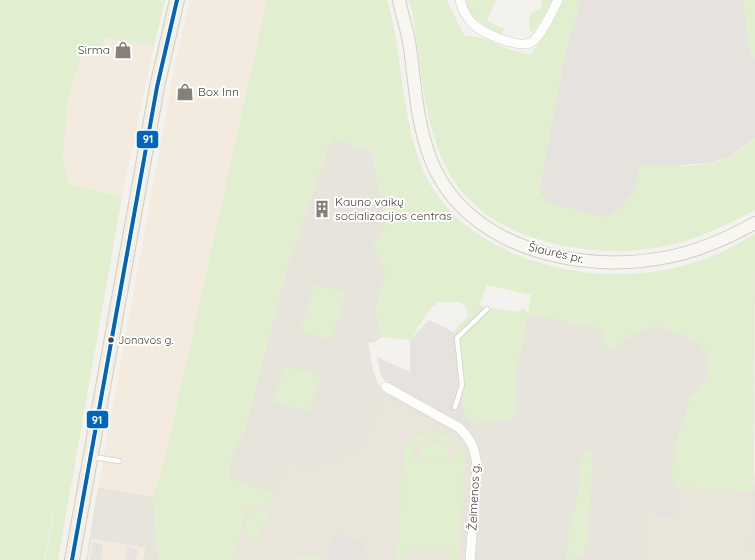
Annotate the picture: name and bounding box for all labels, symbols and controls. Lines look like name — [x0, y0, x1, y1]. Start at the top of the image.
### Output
shop icon: Sirma — [113, 40, 133, 60]
place label: Sirma — [78, 42, 110, 57]
shop icon: Box Inn — [175, 82, 195, 102]
place label: Box Inn — [198, 84, 239, 99]
line badge: 91 — [136, 130, 159, 149]
text: 91 — [143, 132, 153, 146]
place label: Kauno vaikų socializacijos centras — [335, 194, 452, 223]
building icon: Kauno vaikų socializacijos centras — [312, 199, 332, 219]
street label: Šiaurės pr. — [527, 239, 585, 266]
place label: Jonavos g. — [118, 333, 173, 347]
marker: Jonavos g. — [106, 335, 116, 345]
line badge: 91 — [86, 410, 109, 429]
text: 91 — [92, 413, 102, 427]
street label: Žeimenos g. — [464, 463, 483, 531]

